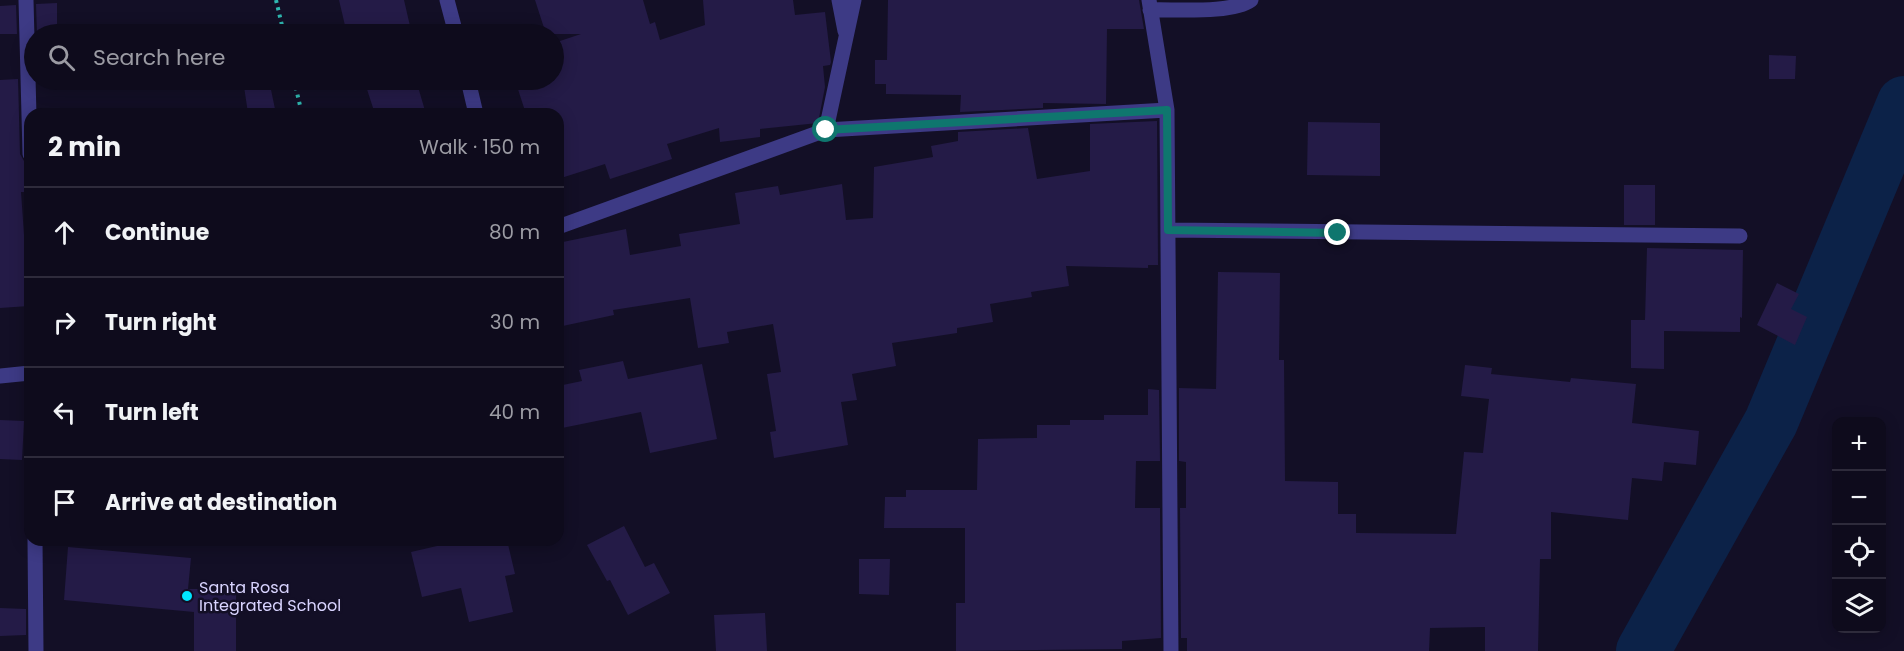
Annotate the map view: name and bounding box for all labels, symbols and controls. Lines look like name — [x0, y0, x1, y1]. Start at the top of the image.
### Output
search box — [24, 24, 564, 90]
icon: search — [45, 41, 78, 74]
text: Search here — [93, 42, 226, 73]
route start — [812, 116, 838, 142]
text: 2 min — [48, 129, 121, 165]
text: Walk · 150 m — [419, 133, 540, 161]
icon: ahead — [48, 216, 81, 249]
text: Continue — [105, 217, 209, 248]
text: 80 m — [489, 218, 540, 246]
route end — [1324, 219, 1350, 245]
icon: right — [48, 306, 81, 339]
text: Turn right — [105, 307, 216, 338]
text: 30 m — [490, 308, 540, 336]
icon: left — [48, 396, 81, 429]
text: Turn left — [105, 397, 199, 428]
text: 40 m — [489, 398, 540, 426]
map controls — [1832, 417, 1886, 633]
button: + — [1832, 417, 1886, 471]
button: − — [1832, 471, 1886, 525]
icon: arrive — [48, 486, 81, 519]
text: Arrive at destination — [105, 487, 337, 518]
button: locate — [1832, 525, 1886, 579]
place label: Santa Rosa Integrated School — [199, 576, 341, 617]
button: layers — [1832, 579, 1886, 633]
marker: Santa Rosa Integrated School — [180, 589, 194, 603]

